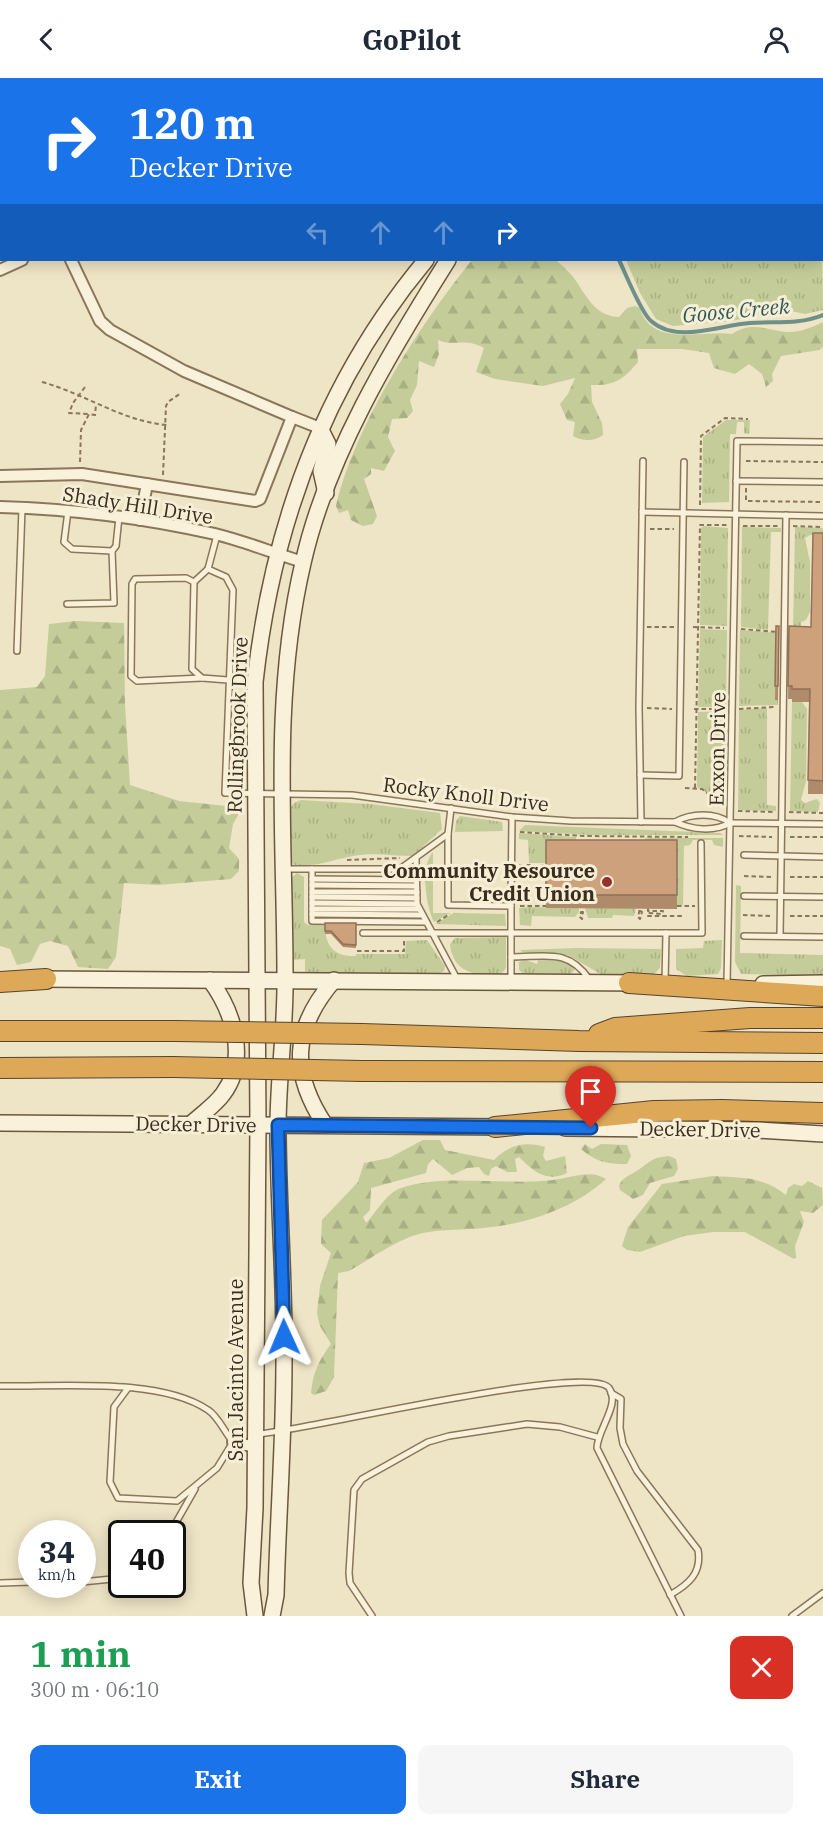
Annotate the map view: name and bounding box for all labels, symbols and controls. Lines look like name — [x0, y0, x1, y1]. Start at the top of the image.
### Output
text: GoPilot — [362, 22, 461, 57]
icon: back — [30, 23, 63, 56]
icon: person — [760, 23, 793, 56]
text: 120 m — [129, 96, 255, 151]
icon: right — [30, 102, 108, 180]
text: Decker Drive — [129, 149, 293, 184]
icon: left — [301, 216, 334, 249]
icon: ahead — [364, 216, 397, 249]
icon: ahead — [427, 216, 460, 249]
icon: right — [490, 216, 523, 249]
water label: Goose Creek — [681, 291, 792, 329]
street label: Shady Hill Drive — [61, 480, 215, 530]
street label: Rollingbrook Drive — [220, 636, 254, 814]
street label: Exxon Drive — [703, 692, 731, 806]
street label: Rocky Knoll Drive — [381, 770, 551, 818]
place label: Community Resource Credit Union — [383, 857, 595, 907]
marker: Community Resource Credit Union — [600, 875, 614, 889]
pin — [565, 1066, 616, 1128]
icon: arrive — [574, 1075, 607, 1108]
street label: Decker Drive — [135, 1109, 257, 1139]
street label: Decker Drive — [639, 1114, 761, 1144]
street label: San Jacinto Avenue — [222, 1279, 249, 1461]
position arrow — [252, 1305, 316, 1369]
speed limit sign: 40 — [108, 1520, 186, 1598]
text: 34 — [39, 1532, 75, 1571]
text: km/h — [38, 1565, 76, 1584]
text: 1 min — [30, 1630, 131, 1677]
button: close — [730, 1636, 793, 1699]
text: 300 m · 06:10 — [30, 1676, 159, 1703]
button: Exit — [30, 1745, 406, 1814]
button: Share — [418, 1745, 793, 1814]

